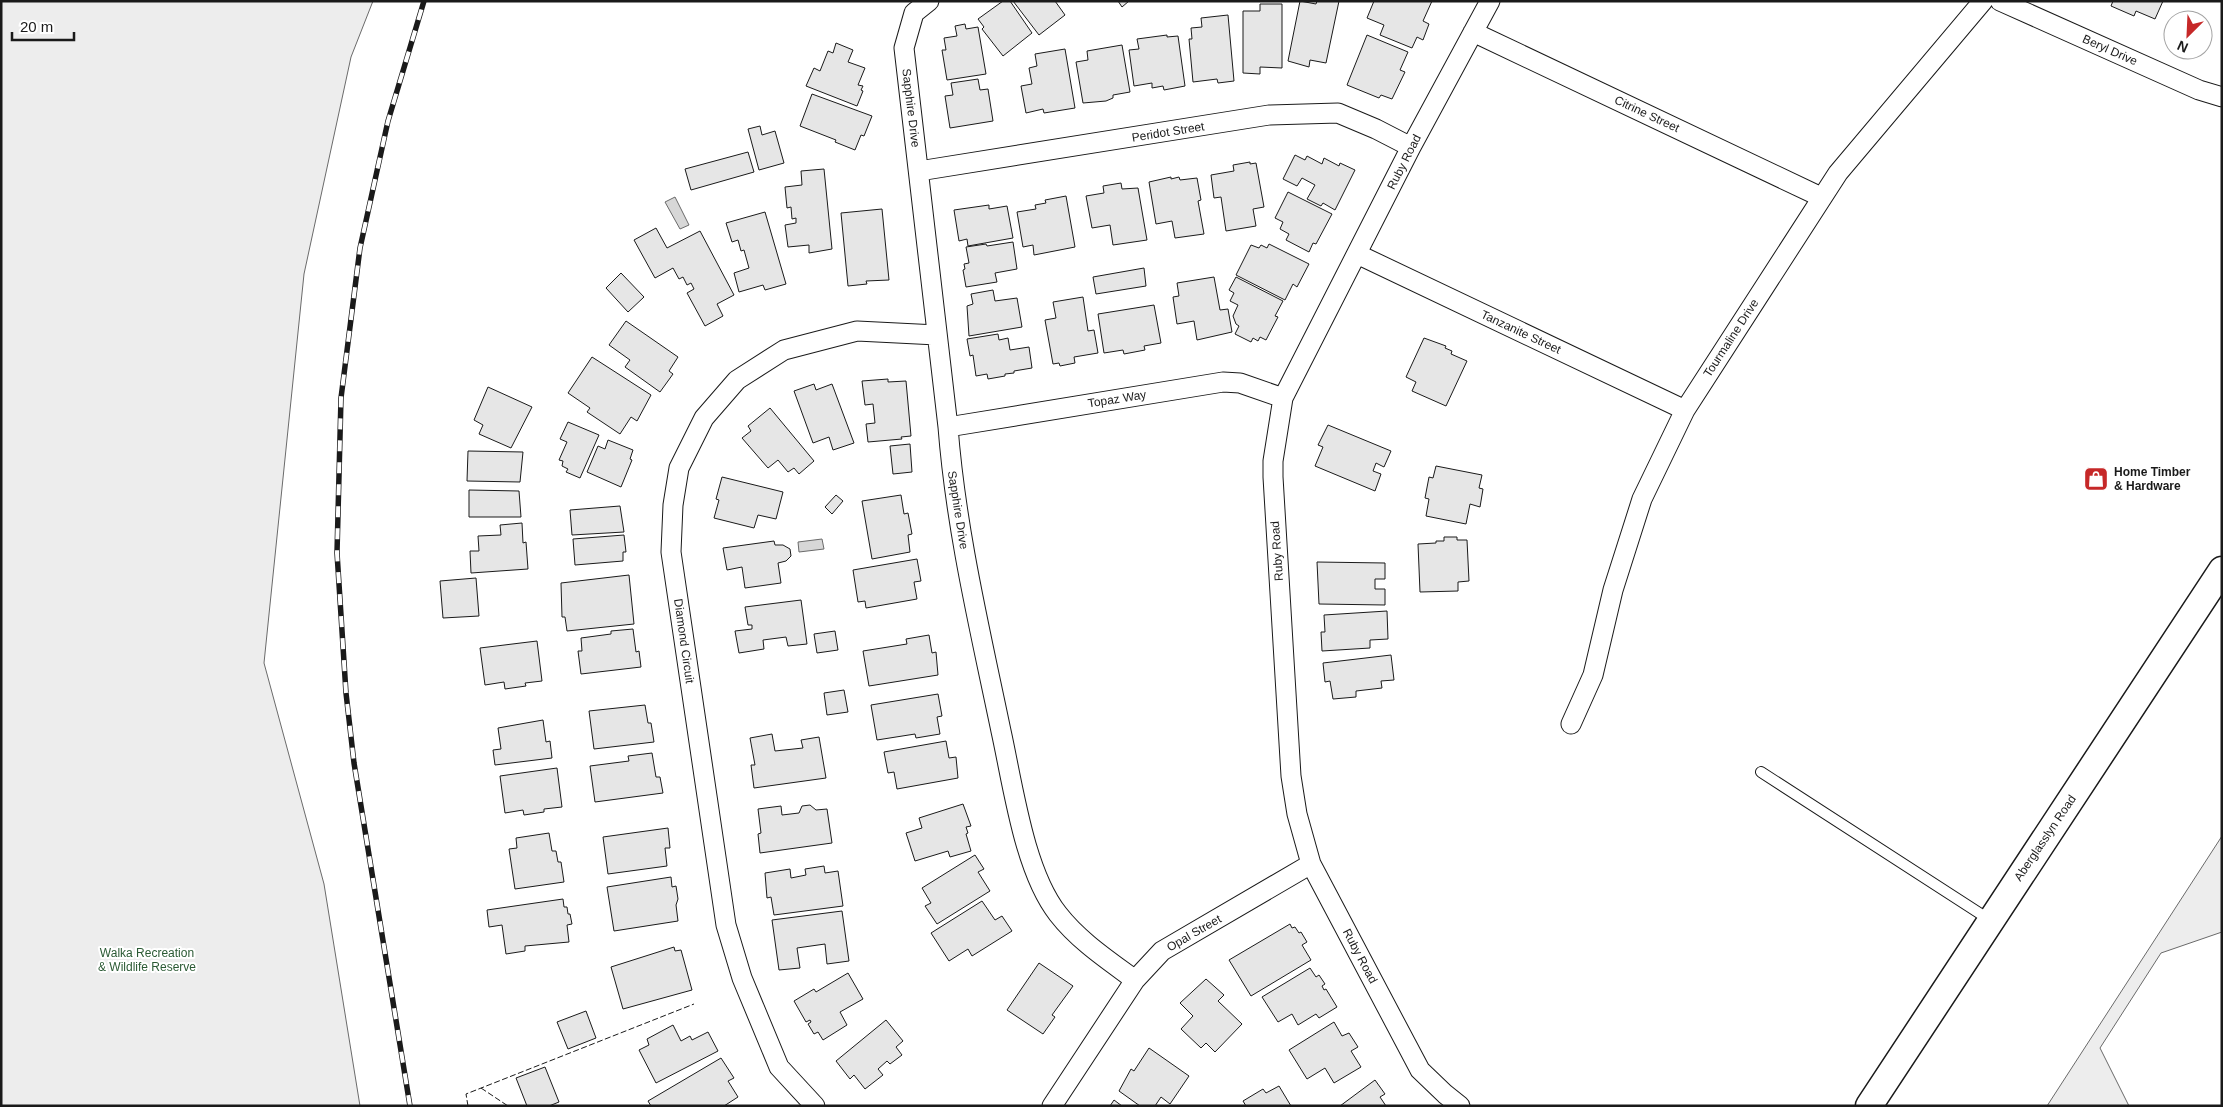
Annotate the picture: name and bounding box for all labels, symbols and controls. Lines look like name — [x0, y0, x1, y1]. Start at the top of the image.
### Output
scale bar — [12, 10, 75, 42]
north arrow — [2163, 10, 2213, 60]
text: 20 m — [20, 18, 53, 35]
street label: Beryl Drive — [2080, 32, 2140, 68]
text: N — [2175, 38, 2191, 56]
street label: Sapphire Drive — [899, 68, 923, 149]
street label: Citrine Street — [1612, 93, 1682, 135]
street label: Peridot Street — [1131, 119, 1206, 145]
street label: Ruby Road — [1384, 132, 1424, 192]
street label: Tourmaline Drive — [1701, 296, 1762, 380]
street label: Tanzanite Street — [1479, 307, 1564, 357]
street label: Topaz Way — [1087, 387, 1147, 411]
place label: Home Timber & Hardware — [2114, 465, 2191, 493]
shop icon: Home Timber & Hardware — [2083, 466, 2109, 492]
street label: Sapphire Drive — [945, 470, 971, 551]
street label: Ruby Road — [1268, 521, 1286, 581]
street label: Diamond Circuit — [671, 598, 697, 685]
street label: Aberglasslyn Road — [2011, 792, 2079, 884]
street label: Opal Street — [1164, 911, 1224, 954]
street label: Ruby Road — [1340, 926, 1380, 986]
park label: Walka Recreation & Wildlife Reserve — [98, 946, 196, 974]

